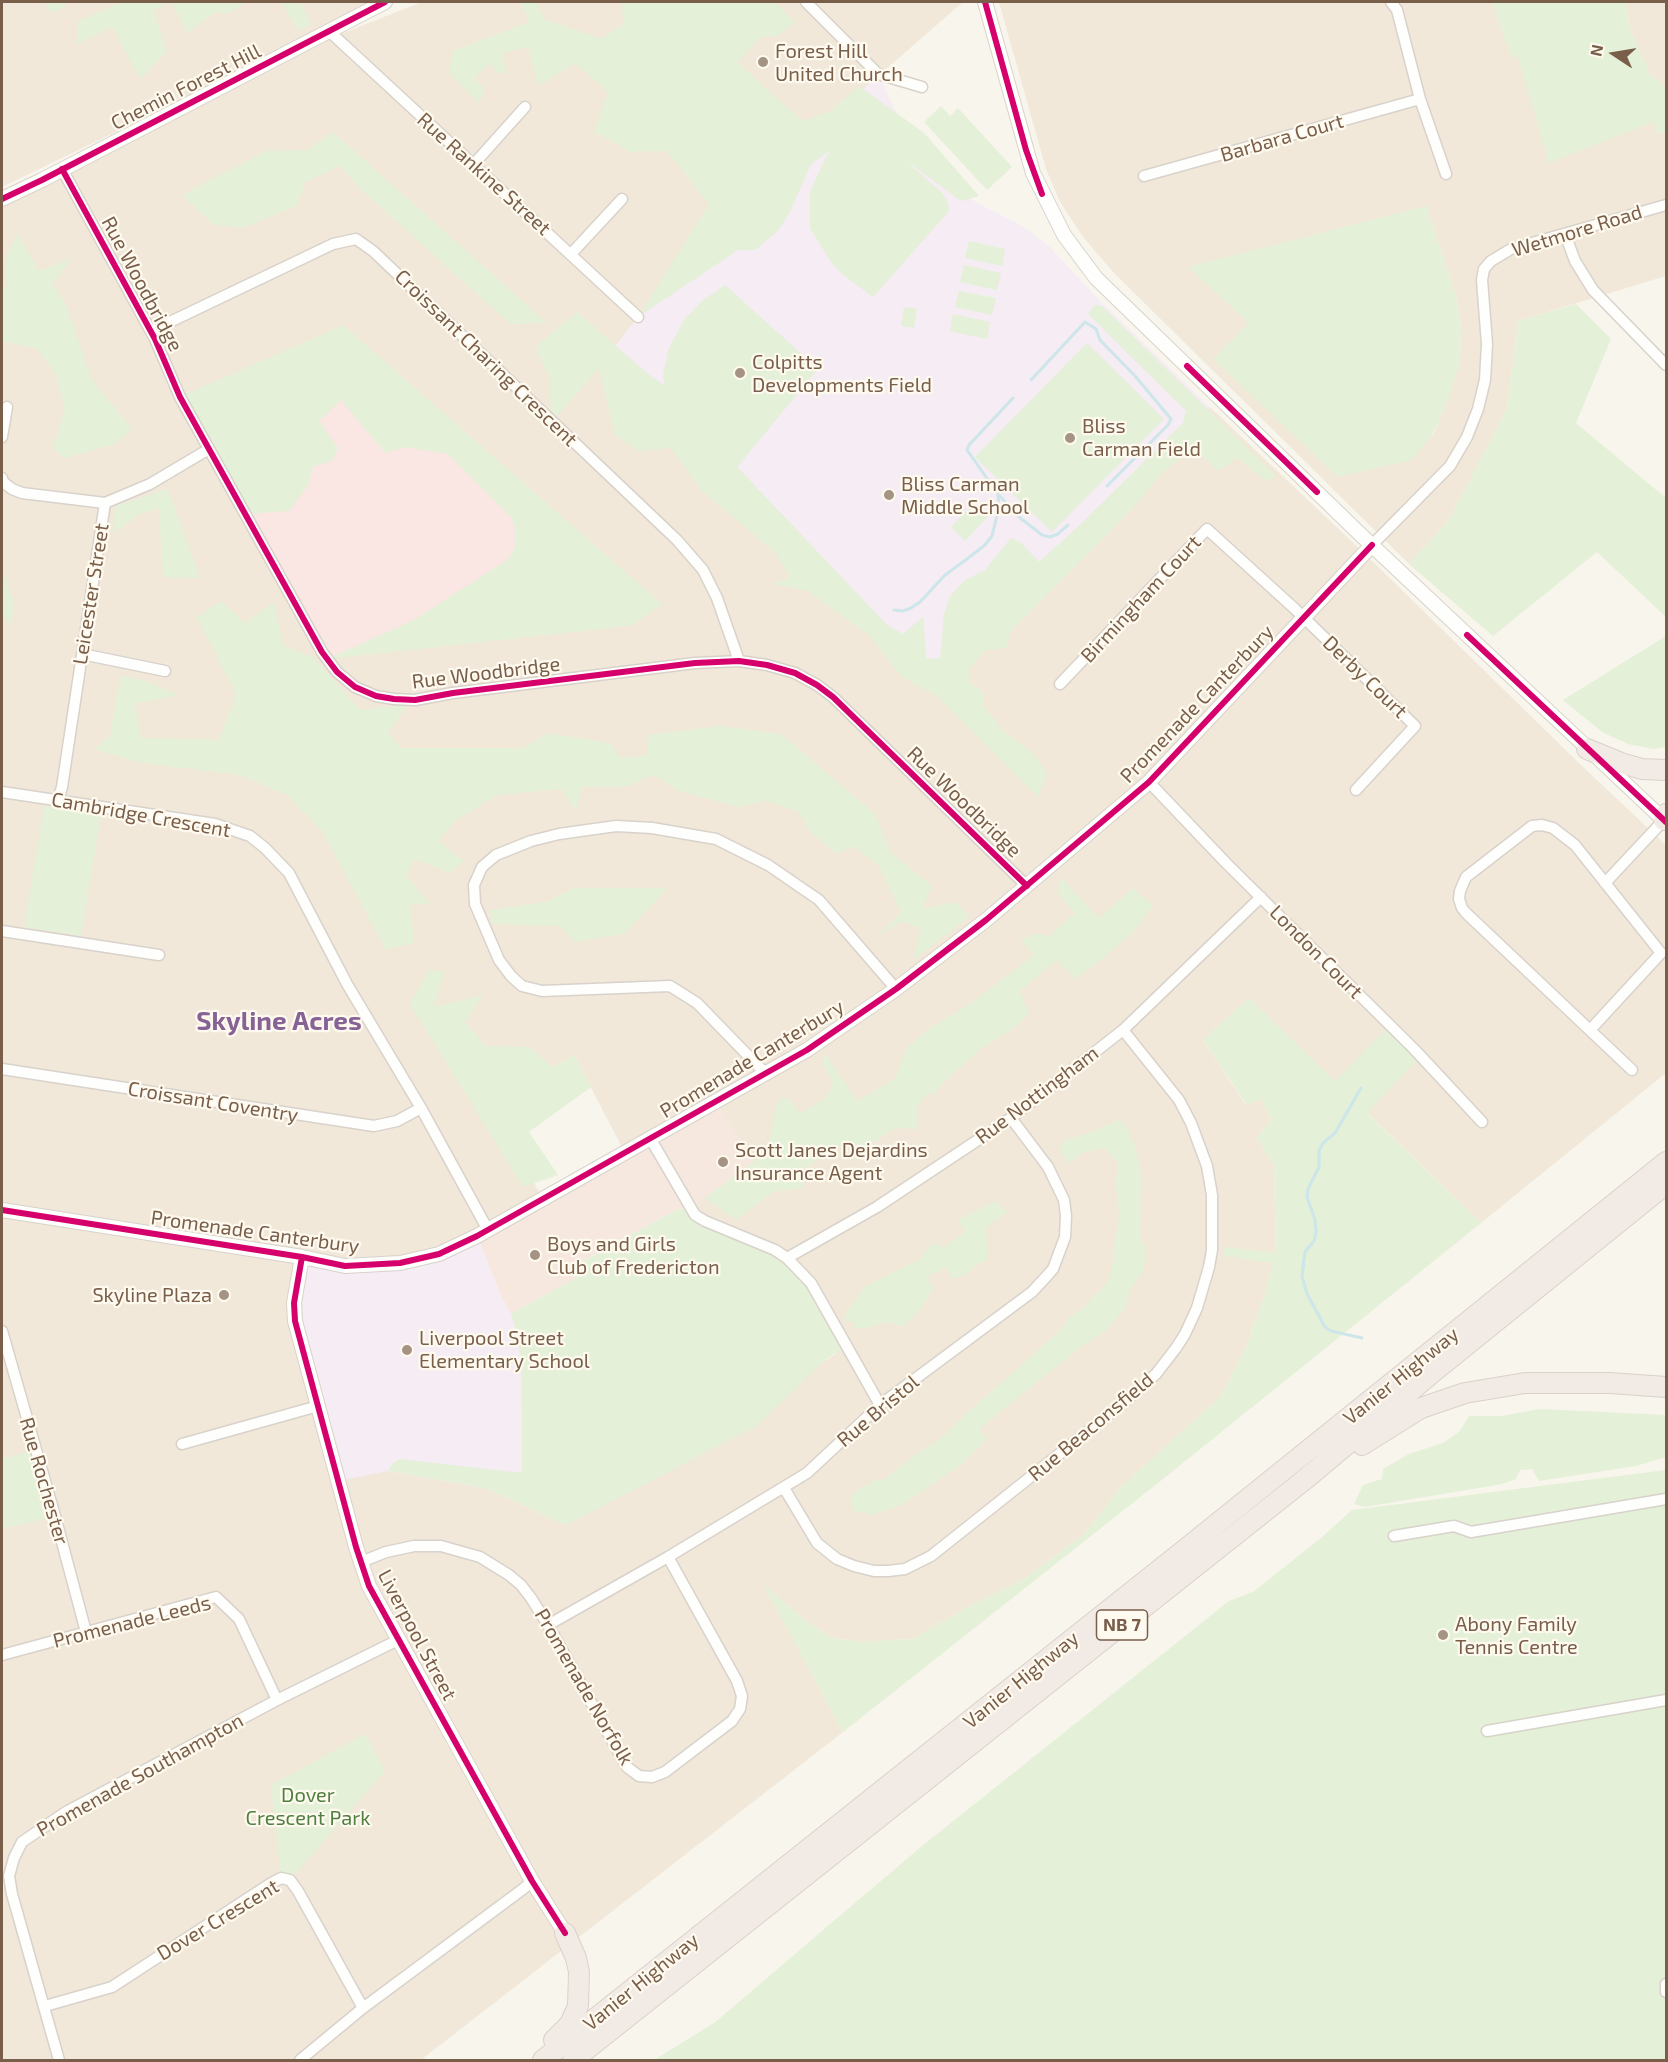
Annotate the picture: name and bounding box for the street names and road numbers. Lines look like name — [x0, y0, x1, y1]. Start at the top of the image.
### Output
street label: Chemin Forest Hill — [107, 39, 265, 135]
street label: Rue Rankine Street — [412, 108, 556, 240]
street label: Barbara Court — [1218, 109, 1346, 167]
street label: Wetmore Road — [1509, 200, 1645, 262]
street label: Rue Woodbridge — [96, 212, 188, 356]
street label: Croissant Charing Crescent — [390, 264, 582, 452]
street label: Leicester Street — [68, 522, 114, 666]
street label: Birmingham Court — [1076, 530, 1206, 668]
street label: Promenade Canterbury — [1115, 620, 1279, 788]
street label: Derby Court — [1318, 631, 1412, 723]
street label: Rue Woodbridge — [410, 652, 562, 694]
street label: Rue Woodbridge — [902, 741, 1026, 863]
street label: Cambridge Crescent — [49, 787, 233, 843]
street label: London Court — [1264, 900, 1368, 1004]
street label: Promenade Canterbury — [656, 995, 848, 1123]
street label: Rue Nottingham — [971, 1041, 1103, 1149]
street label: Croissant Coventry — [126, 1077, 300, 1127]
street label: Promenade Canterbury — [149, 1205, 361, 1259]
street label: Vanier Highway — [1338, 1322, 1464, 1430]
street label: Rue Beaconsfield — [1023, 1368, 1159, 1486]
street label: Rue Bristol — [832, 1370, 924, 1452]
street label: Rue Rochester — [14, 1415, 74, 1547]
street label: Liverpool Street — [372, 1565, 462, 1705]
street label: Promenade Leeds — [51, 1591, 213, 1653]
street label: Promenade Norfolk — [529, 1604, 639, 1770]
road number: NB 7 — [1096, 1610, 1148, 1640]
street label: Vanier Highway — [958, 1626, 1084, 1734]
street label: Promenade Southampton — [33, 1708, 247, 1842]
street label: Dover Crescent — [153, 1874, 283, 1966]
street label: Vanier Highway — [578, 1928, 704, 2036]

